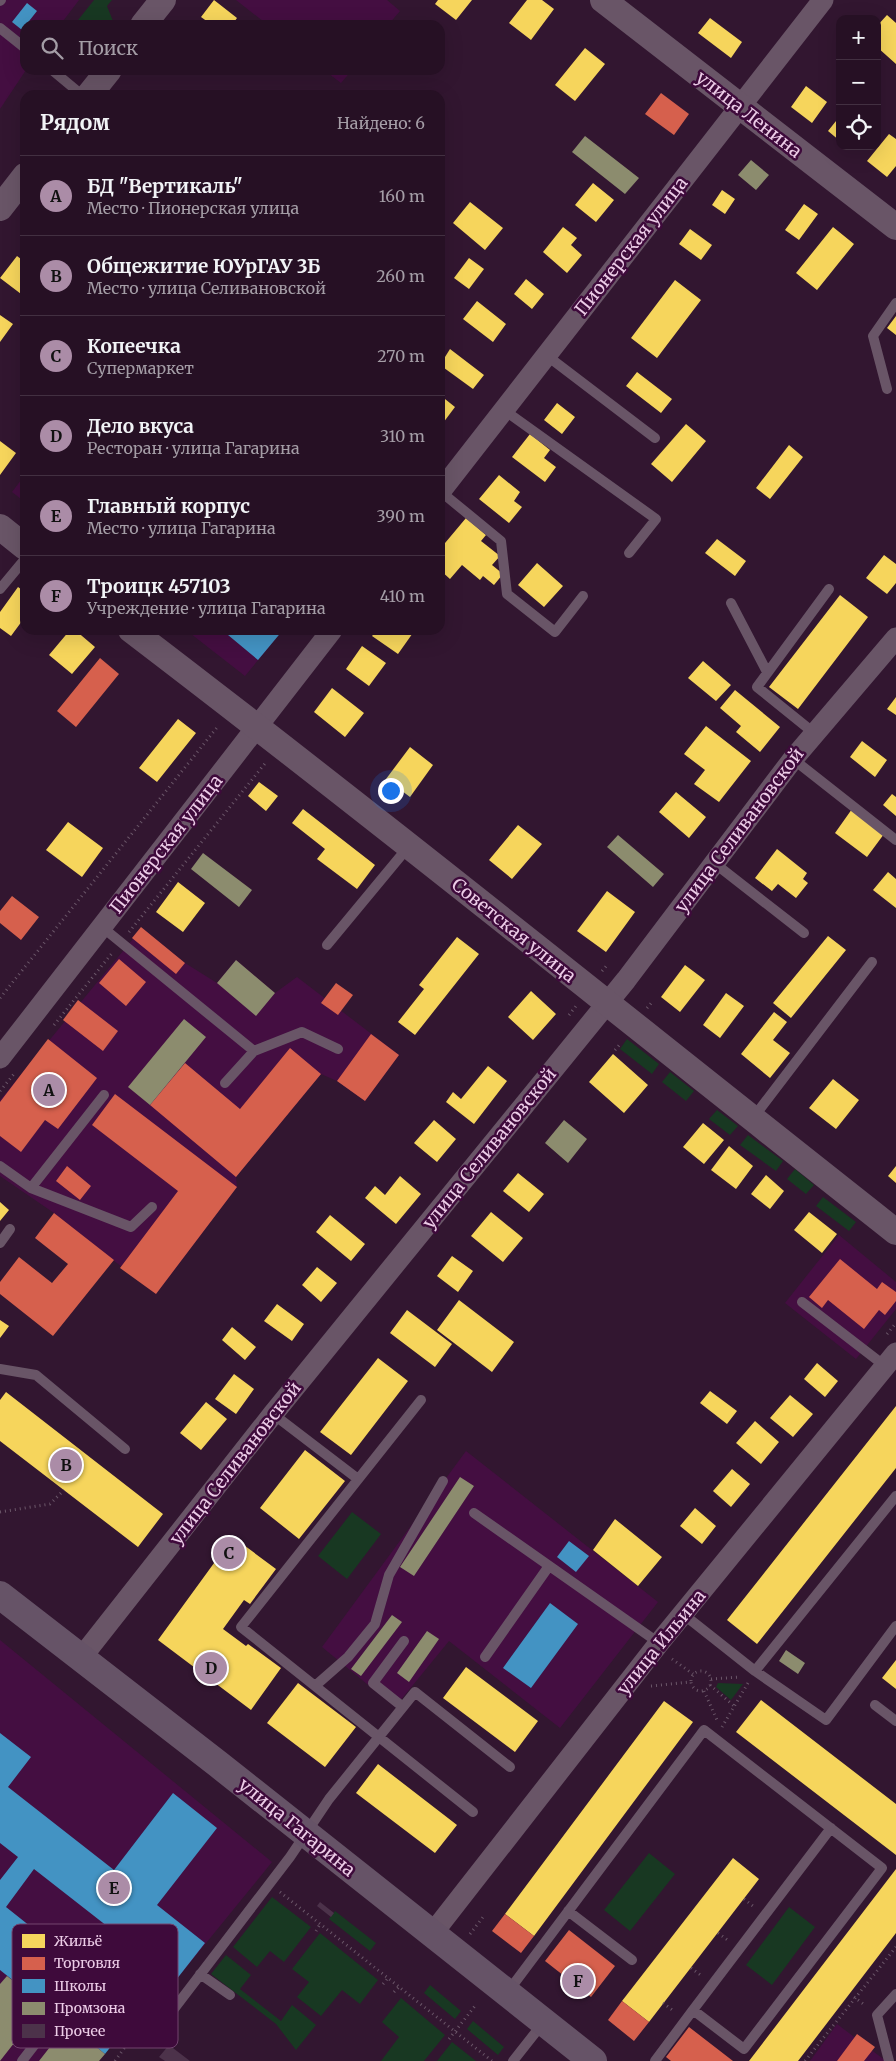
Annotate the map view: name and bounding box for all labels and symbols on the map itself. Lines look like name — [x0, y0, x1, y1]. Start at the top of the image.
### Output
street label: улица Ленина — [691, 65, 807, 163]
street label: Пионерская улица — [570, 172, 693, 320]
street label: улица Селивановской — [669, 743, 809, 917]
street label: Пионерская улица — [105, 770, 228, 918]
your location — [378, 778, 404, 804]
street label: Советская улица — [447, 873, 581, 988]
street label: улица Селивановской — [417, 1063, 561, 1233]
pin: A — [33, 1071, 65, 1109]
street label: улица Селивановской — [164, 1377, 306, 1549]
pin: B — [50, 1446, 82, 1484]
pin: C — [213, 1534, 245, 1572]
street label: улица Ильина — [611, 1584, 711, 1699]
pin: D — [195, 1649, 227, 1687]
street label: улица Гагарина — [234, 1773, 360, 1881]
pin: E — [98, 1869, 130, 1907]
legend — [12, 1924, 178, 2048]
text: Жильё — [54, 1932, 102, 1950]
text: Торговля — [54, 1954, 120, 1972]
pin: F — [562, 1962, 594, 2000]
text: Школы — [54, 1977, 106, 1995]
text: Промзона — [54, 1999, 126, 2017]
text: Прочее — [54, 2022, 105, 2040]

